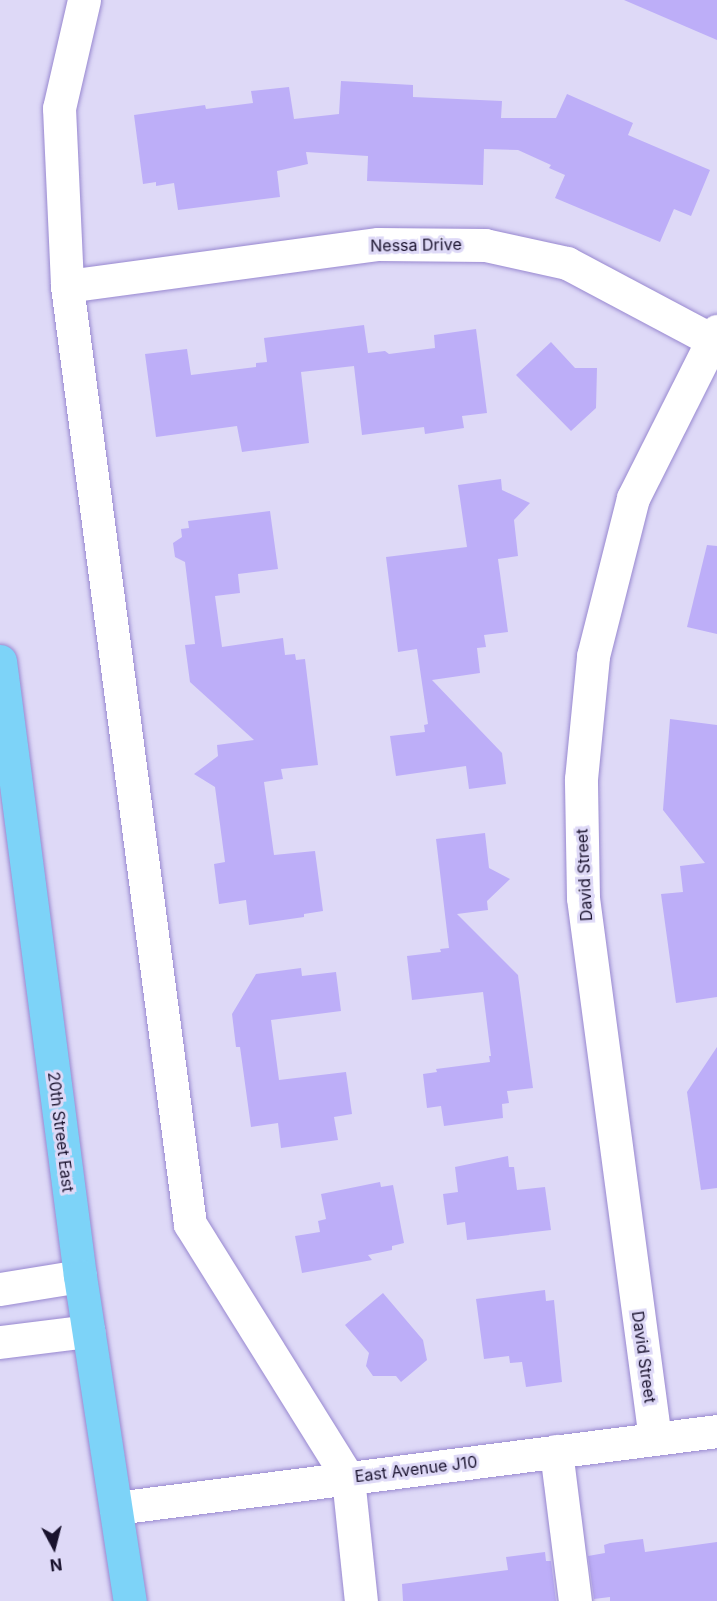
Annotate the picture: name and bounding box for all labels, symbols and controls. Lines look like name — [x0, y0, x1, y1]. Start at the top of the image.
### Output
street label: Nessa Drive — [370, 235, 462, 255]
street label: David Street — [572, 828, 596, 922]
street label: 20th Street East — [44, 1071, 78, 1193]
street label: David Street — [628, 1310, 660, 1404]
street label: East Avenue J10 — [354, 1452, 478, 1486]
north arrow — [24, 1517, 84, 1577]
text: N — [49, 1554, 63, 1576]

